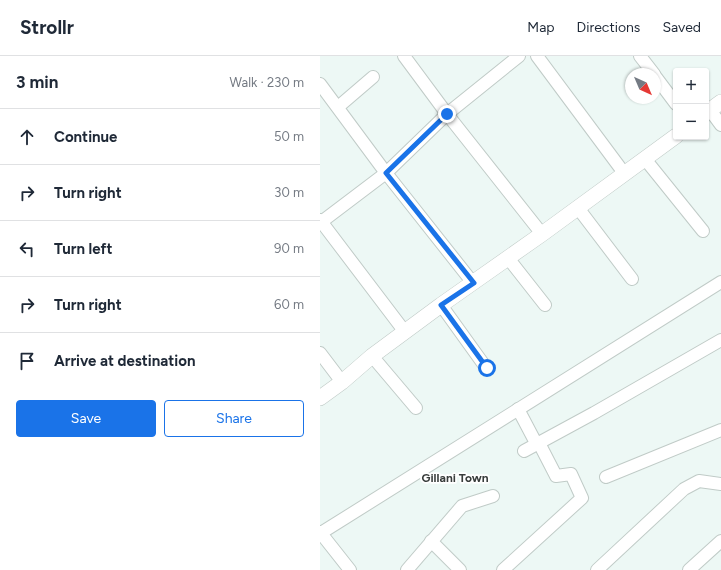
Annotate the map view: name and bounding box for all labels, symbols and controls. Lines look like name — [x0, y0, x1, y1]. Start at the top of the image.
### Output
text: Strollr — [20, 16, 74, 39]
text: Map — [527, 19, 555, 36]
text: Directions — [577, 19, 640, 36]
text: Saved — [662, 19, 701, 36]
north arrow — [625, 68, 661, 104]
map controls — [673, 68, 709, 140]
button: + — [673, 68, 709, 104]
text: 3 min — [16, 72, 58, 92]
text: Walk · 230 m — [230, 75, 304, 90]
button: − — [673, 104, 709, 140]
route end — [438, 105, 456, 123]
icon: ahead — [16, 126, 38, 148]
text: Continue — [54, 128, 117, 146]
text: 50 m — [274, 129, 304, 144]
icon: right — [16, 182, 38, 204]
text: Turn right — [54, 184, 122, 202]
text: 30 m — [274, 185, 304, 200]
icon: left — [16, 238, 38, 260]
text: Turn left — [54, 240, 112, 258]
text: 90 m — [274, 241, 304, 256]
icon: right — [16, 294, 38, 316]
text: Turn right — [54, 296, 122, 314]
text: 60 m — [274, 297, 304, 312]
icon: arrive — [16, 350, 38, 372]
text: Arrive at destination — [54, 352, 195, 370]
route start — [478, 359, 496, 377]
button: Save — [16, 400, 156, 437]
button: Share — [164, 400, 304, 437]
district label: Gillani Town — [422, 471, 489, 485]

